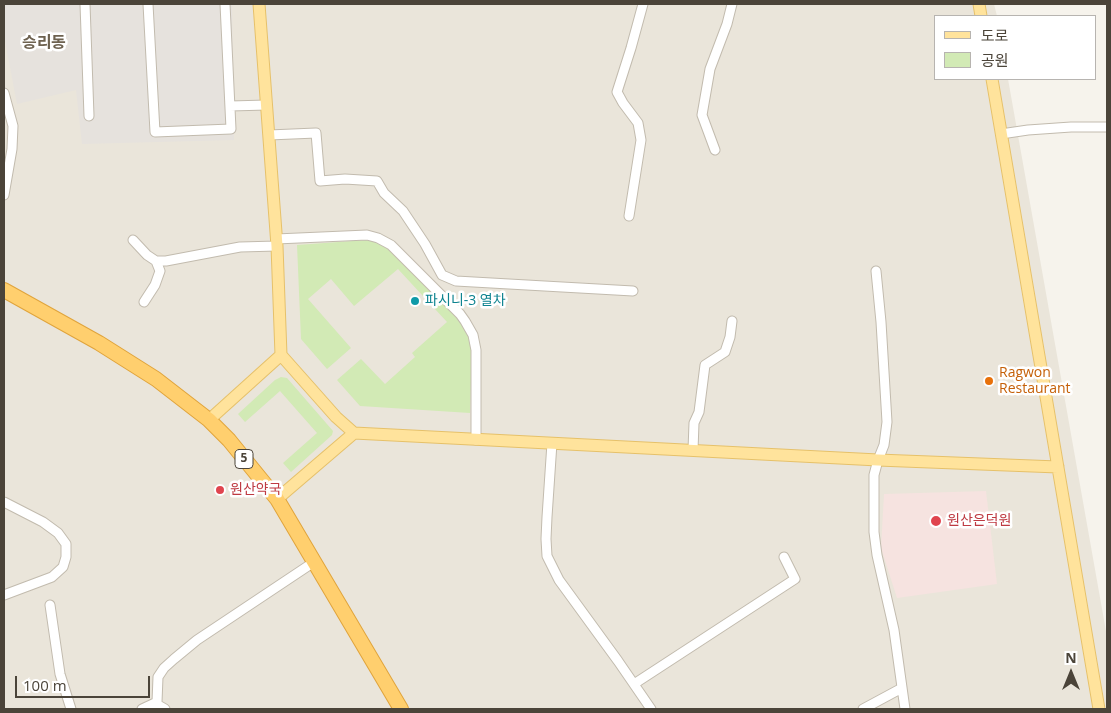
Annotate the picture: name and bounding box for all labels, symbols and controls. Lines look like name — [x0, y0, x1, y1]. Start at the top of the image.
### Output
legend — [934, 15, 1096, 80]
text: 도로 — [981, 25, 1009, 45]
district label: 승리동 — [22, 33, 66, 53]
text: 공원 — [981, 50, 1009, 70]
place label: 파시니-3 열차 — [425, 293, 506, 309]
marker: 파시니-3 열차 — [409, 295, 421, 307]
place label: Ragwon Restaurant — [999, 365, 1071, 398]
marker: Ragwon Restaurant — [983, 375, 995, 387]
road number: 5 — [235, 449, 253, 468]
place label: 원산약국 — [230, 482, 282, 498]
marker: 원산약국 — [214, 484, 226, 496]
place label: 원산은덕원 — [947, 513, 1011, 529]
marker: 원산은덕원 — [929, 514, 943, 528]
north arrow — [1046, 648, 1096, 698]
text: N — [1065, 648, 1077, 667]
scale bar — [18, 666, 152, 698]
text: 100 m — [23, 675, 67, 695]

